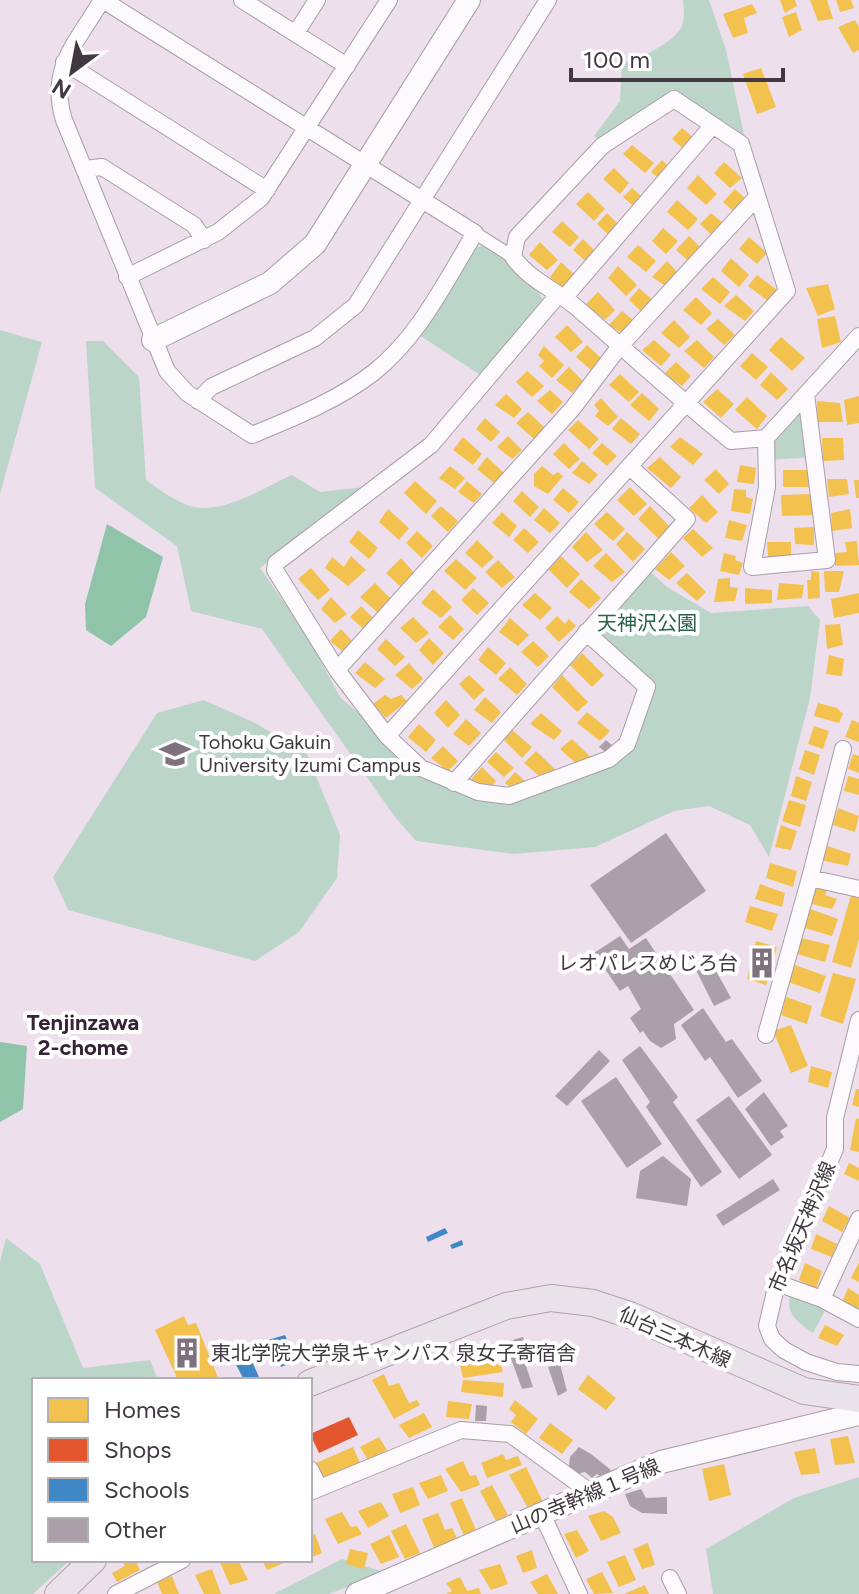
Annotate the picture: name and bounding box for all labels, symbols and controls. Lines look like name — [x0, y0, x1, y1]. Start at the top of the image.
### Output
north arrow — [32, 32, 112, 112]
scale bar — [571, 32, 783, 82]
text: 100 m — [583, 45, 650, 74]
text: N — [47, 73, 76, 104]
park label: 天神沢公園 — [597, 611, 697, 635]
place label: Tohoku Gakuin University Izumi Campus — [199, 730, 421, 777]
school or university icon: Tohoku Gakuin University Izumi Campus — [158, 737, 192, 771]
building icon: レオパレスめじろ台 — [745, 946, 779, 980]
place label: レオパレスめじろ台 — [558, 951, 738, 975]
district label: Tenjinzawa 2-chome — [27, 1009, 139, 1061]
street label: 市名坂天神沢線 — [764, 1158, 840, 1296]
street label: 仙台三本木線 — [615, 1302, 735, 1372]
building icon: 東北学院大学泉キャンパス 泉女子寄宿舎 — [170, 1336, 204, 1370]
place label: 東北学院大学泉キャンパス 泉女子寄宿舎 — [211, 1341, 576, 1365]
legend — [32, 1378, 312, 1562]
text: Homes — [104, 1395, 181, 1424]
text: Shops — [104, 1435, 171, 1464]
street label: 山の寺幹線１号線 — [507, 1454, 663, 1538]
text: Schools — [104, 1475, 189, 1504]
text: Other — [104, 1515, 166, 1544]

